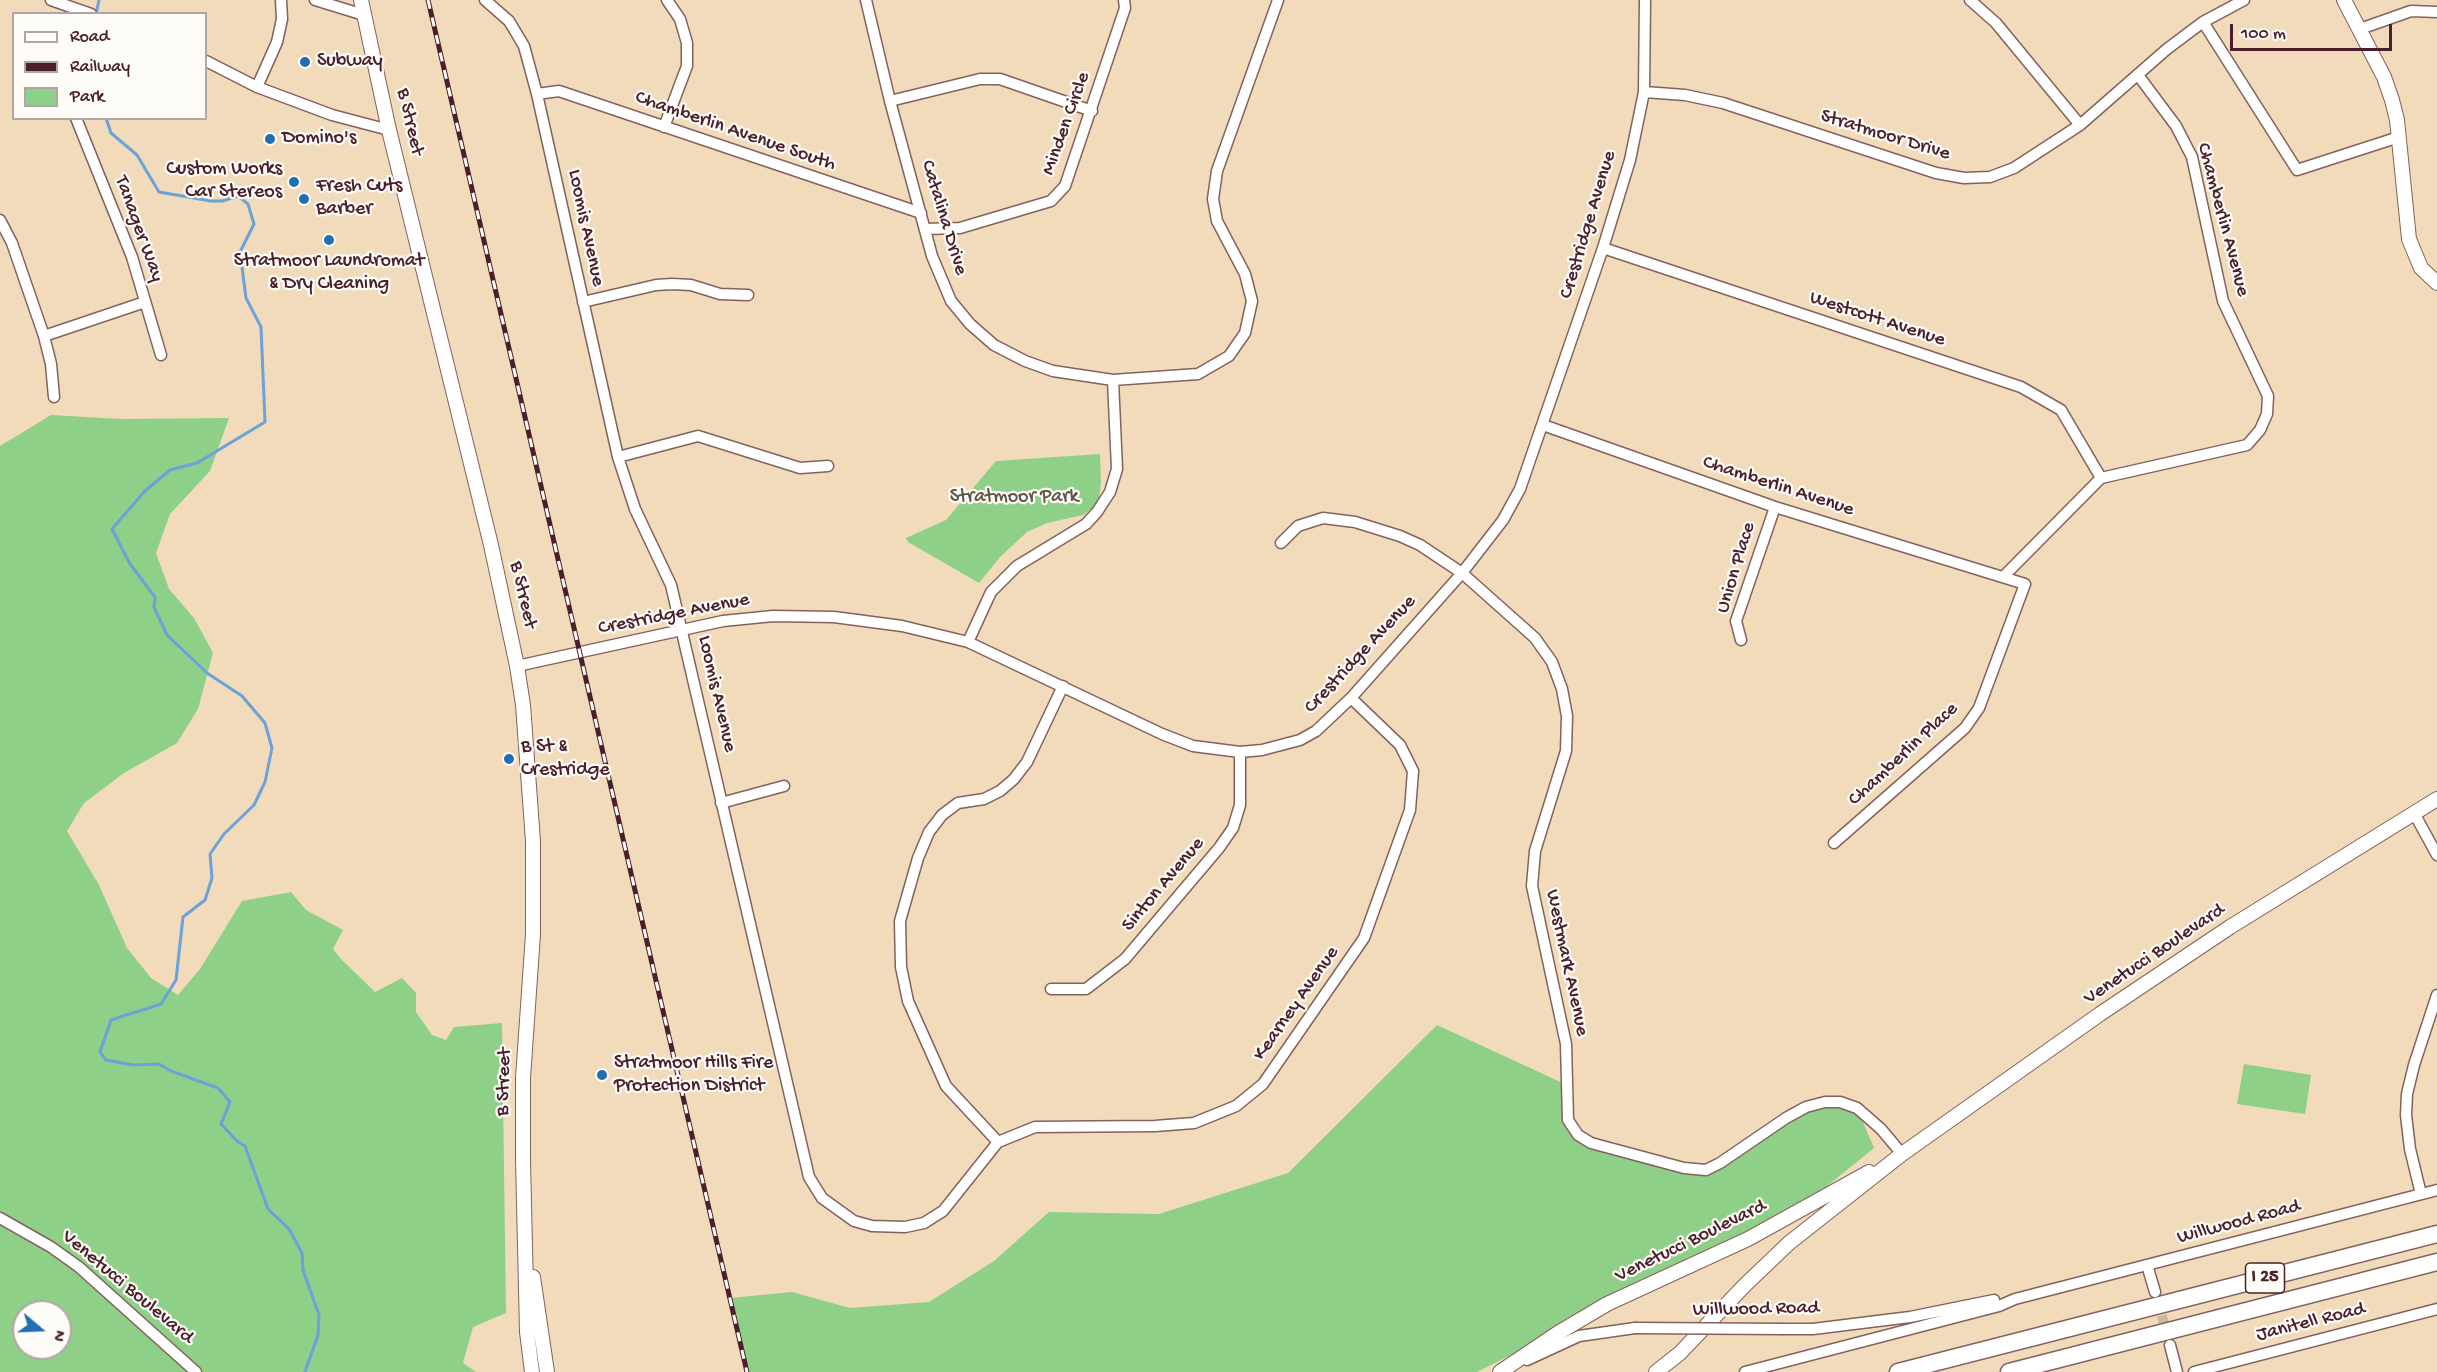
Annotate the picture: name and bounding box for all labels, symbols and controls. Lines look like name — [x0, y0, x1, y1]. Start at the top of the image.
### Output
legend — [12, 12, 207, 120]
scale bar — [2233, 12, 2395, 50]
text: 100 m — [2241, 24, 2286, 45]
text: Road — [70, 27, 109, 48]
place label: Subway — [317, 50, 383, 74]
marker: Subway — [298, 55, 312, 69]
text: Railway — [70, 57, 130, 78]
street label: Minden Circle — [1037, 69, 1097, 179]
street label: B Street — [390, 86, 428, 158]
street label: Chamberlin Avenue South — [632, 86, 838, 178]
text: Park — [70, 87, 104, 108]
street label: Stratmoor Drive — [1817, 105, 1953, 167]
place label: Domino's — [282, 127, 356, 151]
marker: Domino's — [263, 132, 277, 146]
street label: Chamberlin Avenue — [2190, 141, 2254, 299]
street label: Crestridge Avenue — [1555, 148, 1623, 302]
place label: Custom Works Car Stereos — [166, 158, 282, 205]
street label: Catalina Drive — [914, 158, 972, 278]
street label: Loomis Avenue — [561, 167, 609, 289]
street label: Tanager Way — [108, 173, 168, 285]
marker: Custom Works Car Stereos — [287, 175, 301, 189]
place label: Fresh Cuts Barber — [316, 175, 402, 222]
marker: Fresh Cuts Barber — [297, 192, 311, 206]
marker: Stratmoor Laundromat & Dry Cleaning — [322, 233, 336, 247]
place label: Stratmoor Laundromat & Dry Cleaning — [234, 250, 424, 297]
street label: Westcott Avenue — [1806, 287, 1948, 353]
street label: Chamberlin Avenue — [1699, 451, 1857, 523]
park label: Stratmoor Park — [950, 486, 1078, 510]
street label: Union Place — [1712, 520, 1762, 616]
street label: B Street — [503, 559, 541, 631]
street label: Crestridge Avenue — [596, 589, 752, 641]
street label: Crestridge Avenue — [1300, 591, 1422, 719]
street label: Loomis Avenue — [691, 633, 741, 755]
street label: Chamberlin Place — [1844, 698, 1964, 812]
place label: B St & Crestridge — [521, 736, 610, 783]
marker: B St & Crestridge — [502, 752, 516, 766]
street label: Sinton Avenue — [1118, 833, 1210, 937]
street label: Westmark Avenue — [1539, 888, 1593, 1038]
street label: Venetucci Boulevard — [2080, 899, 2230, 1011]
street label: Kearney Avenue — [1249, 942, 1345, 1066]
street label: B Street — [492, 1047, 518, 1117]
place label: Stratmoor Hills Fire Protection District — [614, 1052, 773, 1099]
marker: Stratmoor Hills Fire Protection District — [595, 1068, 609, 1082]
street label: Venetucci Boulevard — [1612, 1195, 1770, 1289]
street label: Willwood Road — [2175, 1195, 2303, 1251]
street label: Venetucci Boulevard — [56, 1226, 198, 1350]
road number: I 25 — [2246, 1263, 2284, 1293]
street label: Willwood Road — [1693, 1297, 1819, 1323]
street label: Janitell Road — [2254, 1298, 2368, 1348]
north arrow — [12, 1300, 72, 1360]
text: N — [47, 1327, 68, 1343]

